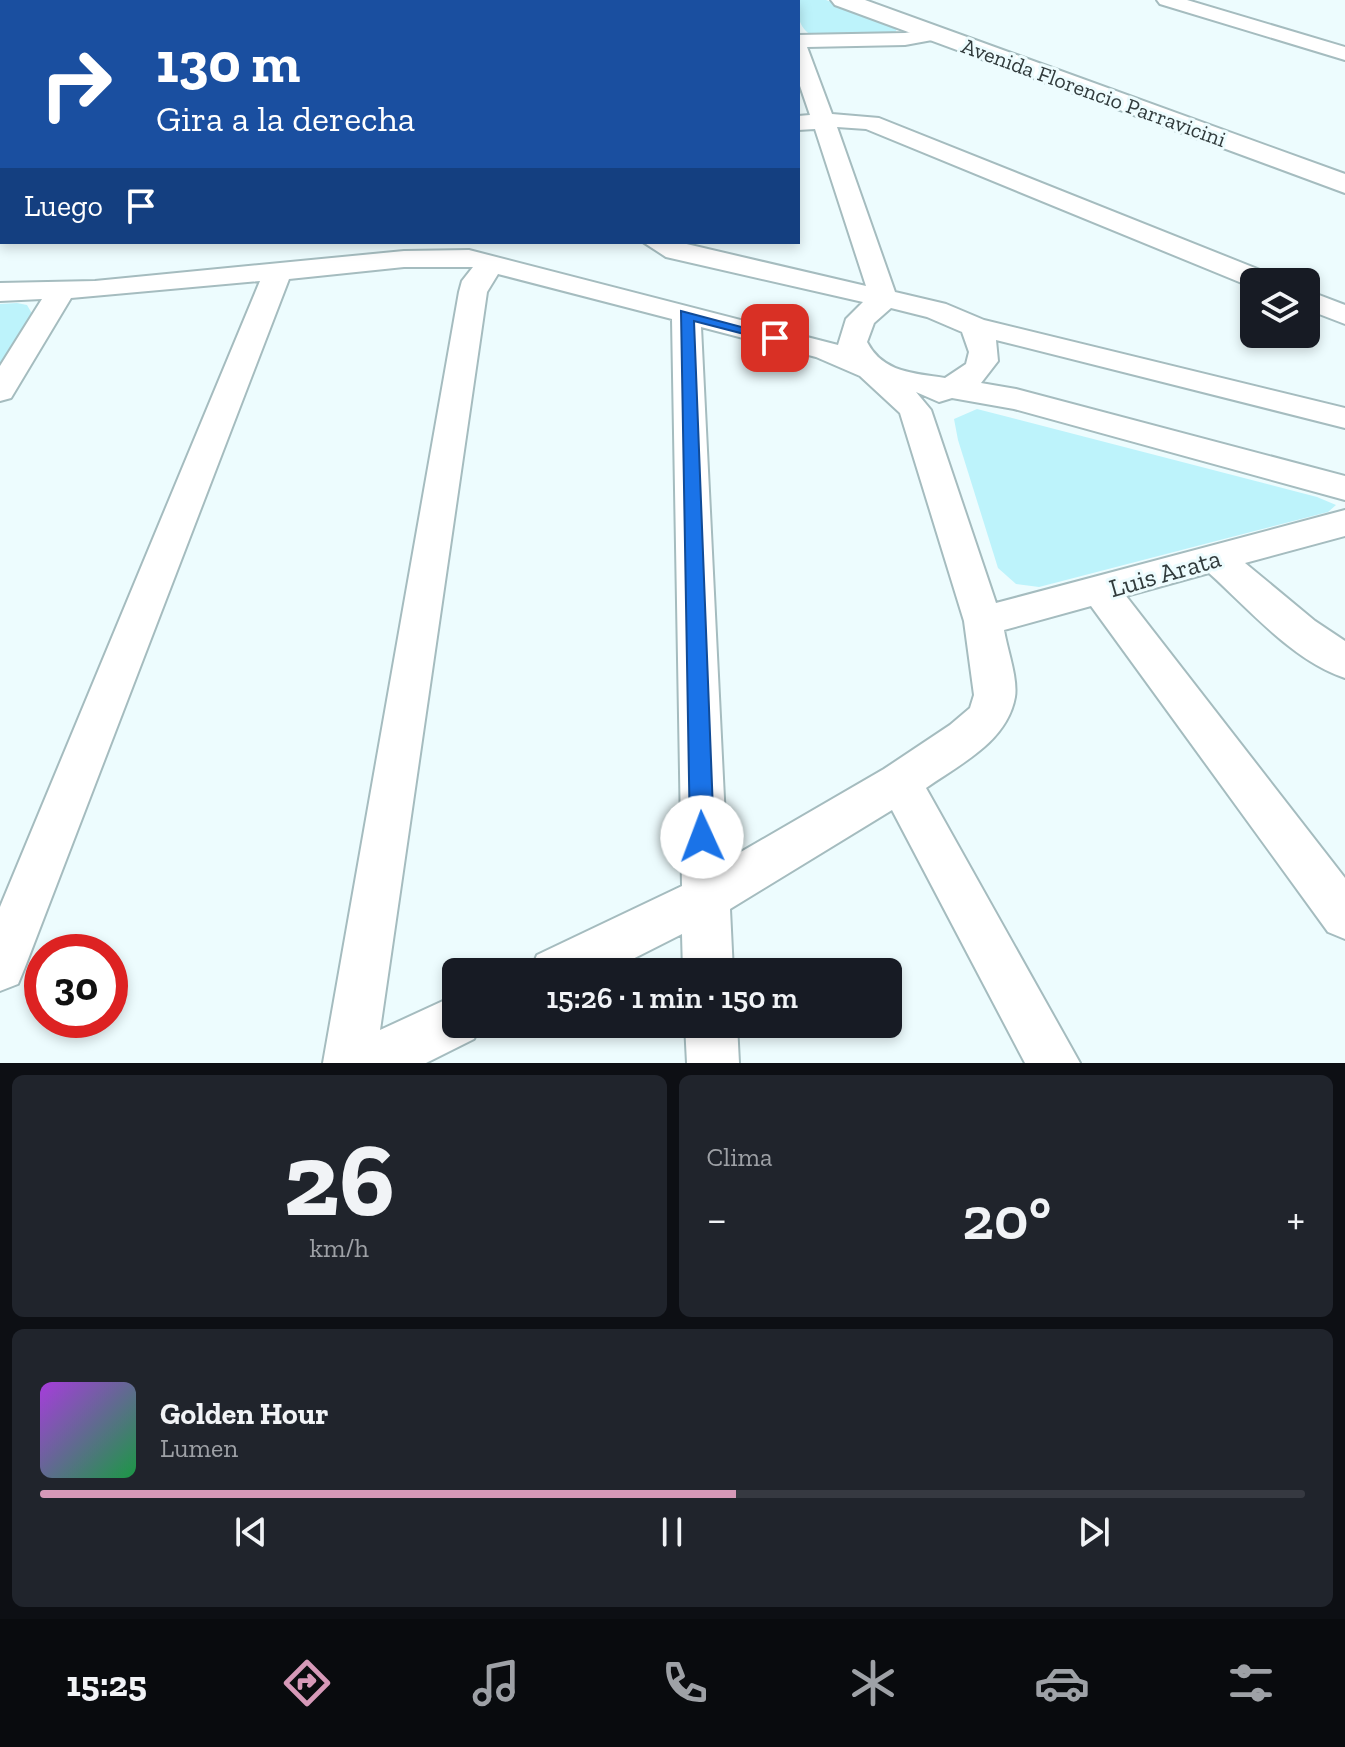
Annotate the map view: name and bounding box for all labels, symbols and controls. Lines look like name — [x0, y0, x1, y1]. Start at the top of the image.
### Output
text: 130 m — [156, 29, 300, 96]
icon: right — [24, 32, 128, 136]
street label: Avenida Florencio Parravicini — [958, 32, 1230, 153]
text: Gira a la derecha — [156, 97, 415, 140]
icon: arrive — [119, 184, 163, 228]
text: Luego — [24, 188, 103, 224]
map controls — [1240, 268, 1320, 348]
button: layers — [1240, 268, 1320, 348]
pin — [741, 304, 809, 372]
icon: arrive — [753, 316, 797, 360]
street label: Luis Arata — [1105, 542, 1225, 604]
position arrow — [660, 795, 744, 879]
speed limit sign: 30 — [24, 934, 128, 1038]
text: 15:26 · 1 min · 150 m — [546, 980, 798, 1016]
text: 26 — [283, 1117, 395, 1242]
text: Clima — [707, 1141, 773, 1173]
text: 20° — [962, 1182, 1051, 1254]
text: − — [707, 1192, 727, 1245]
text: + — [1286, 1192, 1305, 1245]
text: km/h — [310, 1232, 369, 1264]
text: Golden Hour — [160, 1396, 328, 1432]
text: Lumen — [160, 1432, 238, 1464]
icon: previous — [229, 1510, 273, 1554]
icon: pause — [650, 1510, 694, 1554]
icon: next — [1072, 1510, 1116, 1554]
icon: directions — [279, 1655, 335, 1711]
icon: music — [468, 1655, 524, 1711]
icon: phone — [657, 1655, 713, 1711]
icon: climate — [845, 1655, 901, 1711]
icon: car — [1034, 1655, 1090, 1711]
icon: filters — [1223, 1655, 1279, 1711]
text: 15:25 — [66, 1662, 147, 1705]

